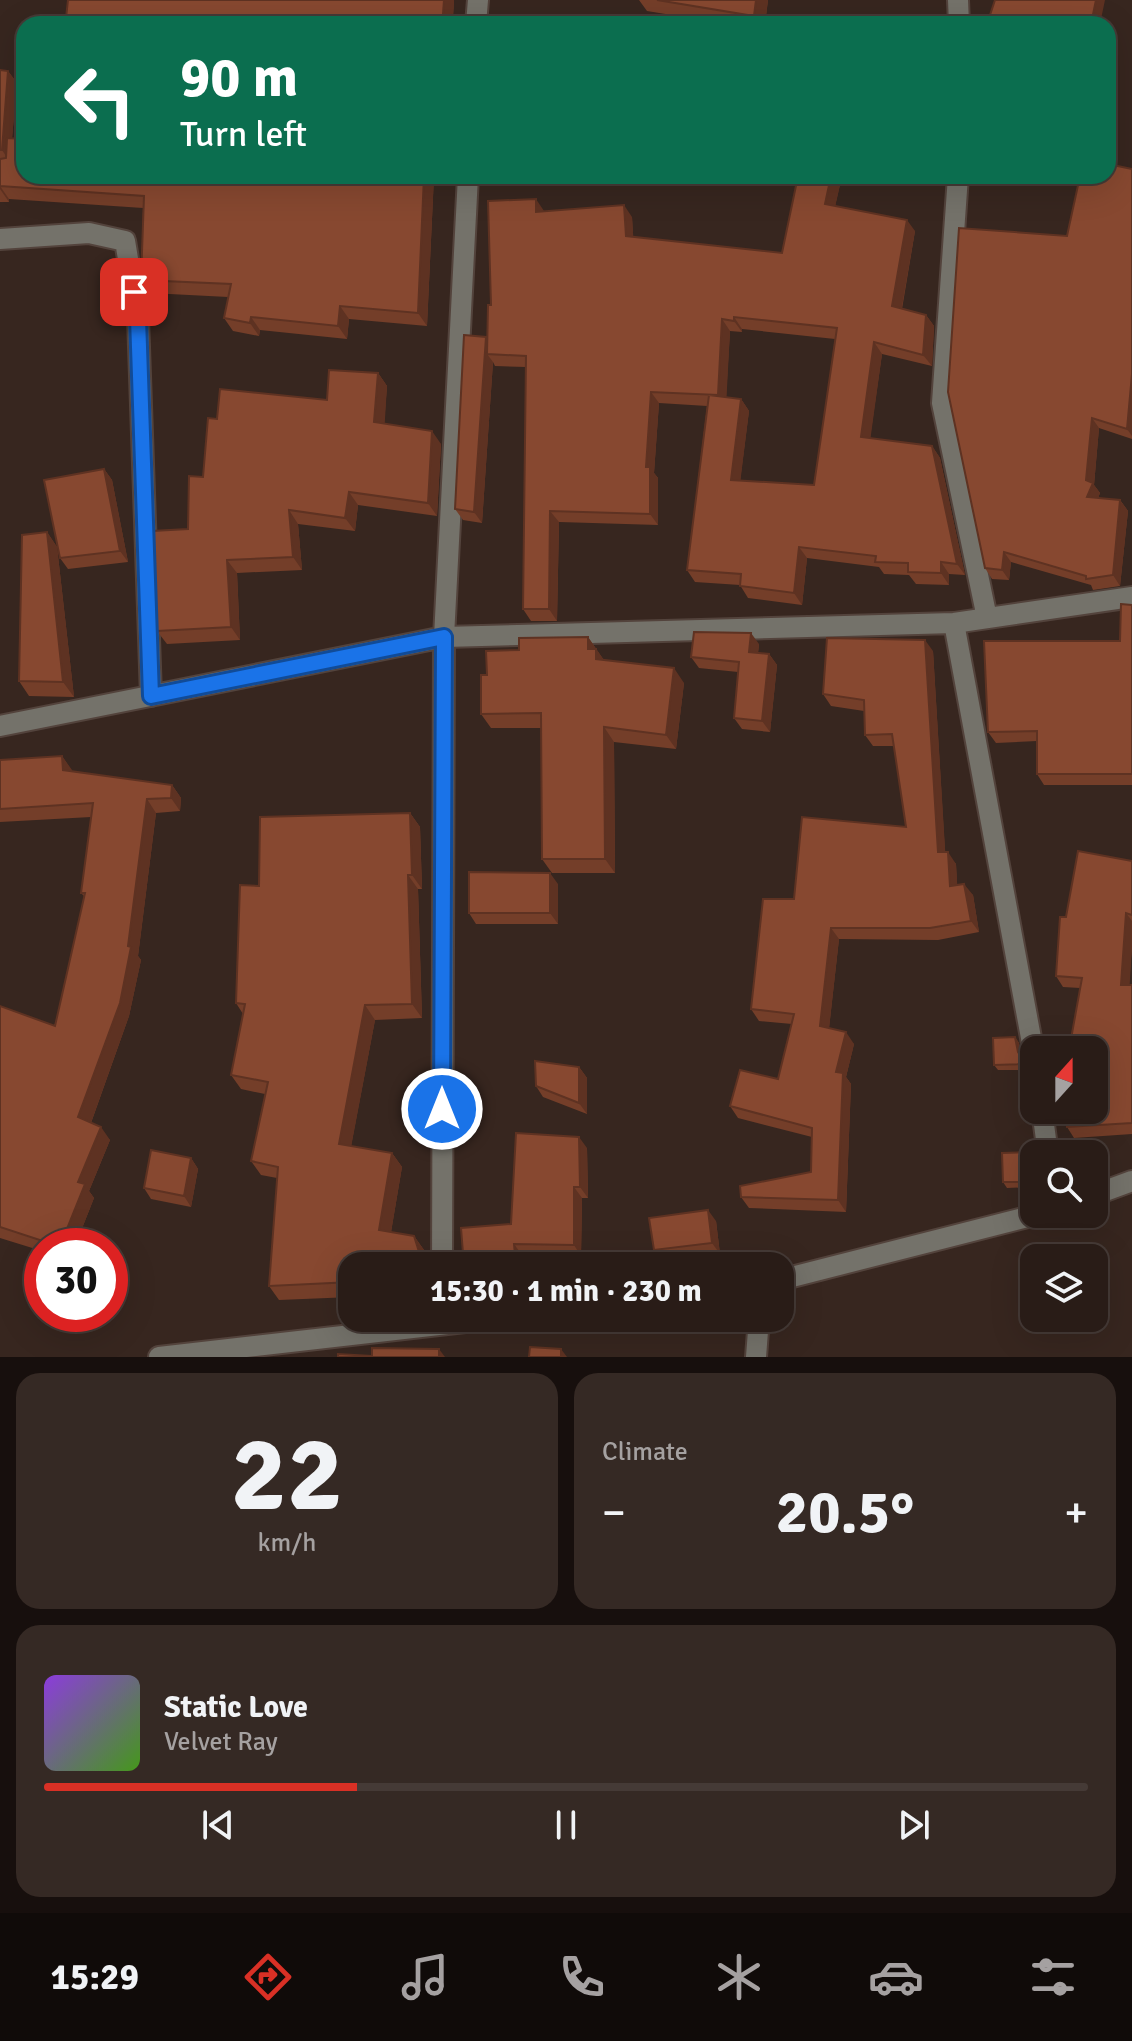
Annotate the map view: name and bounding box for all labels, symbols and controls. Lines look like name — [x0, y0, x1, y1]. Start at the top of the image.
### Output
text: 90 m — [180, 43, 298, 112]
icon: left — [48, 48, 152, 152]
text: Turn left — [180, 112, 307, 157]
pin — [100, 258, 168, 326]
icon: arrive — [112, 270, 156, 314]
north arrow — [1020, 1036, 1108, 1124]
map controls — [1020, 1036, 1108, 1332]
position arrow — [400, 1067, 484, 1151]
button: search — [1020, 1140, 1108, 1228]
speed limit sign: 30 — [24, 1228, 128, 1332]
button: layers — [1020, 1244, 1108, 1332]
text: 15:30 · 1 min · 230 m — [430, 1273, 702, 1310]
text: 22 — [231, 1411, 343, 1539]
text: Climate — [602, 1436, 688, 1468]
text: 20.5° — [776, 1476, 914, 1550]
text: − — [602, 1486, 626, 1540]
text: + — [1064, 1486, 1088, 1540]
text: km/h — [258, 1527, 316, 1559]
text: Static Love — [164, 1689, 308, 1726]
text: Velvet Ray — [164, 1726, 278, 1758]
icon: previous — [196, 1803, 240, 1847]
icon: pause — [544, 1803, 588, 1847]
icon: next — [892, 1803, 936, 1847]
icon: directions — [240, 1949, 296, 2005]
icon: music — [397, 1949, 453, 2005]
icon: phone — [554, 1949, 610, 2005]
icon: climate — [711, 1949, 767, 2005]
icon: car — [868, 1949, 924, 2005]
icon: filters — [1025, 1949, 1081, 2005]
text: 15:29 — [51, 1955, 139, 2000]

